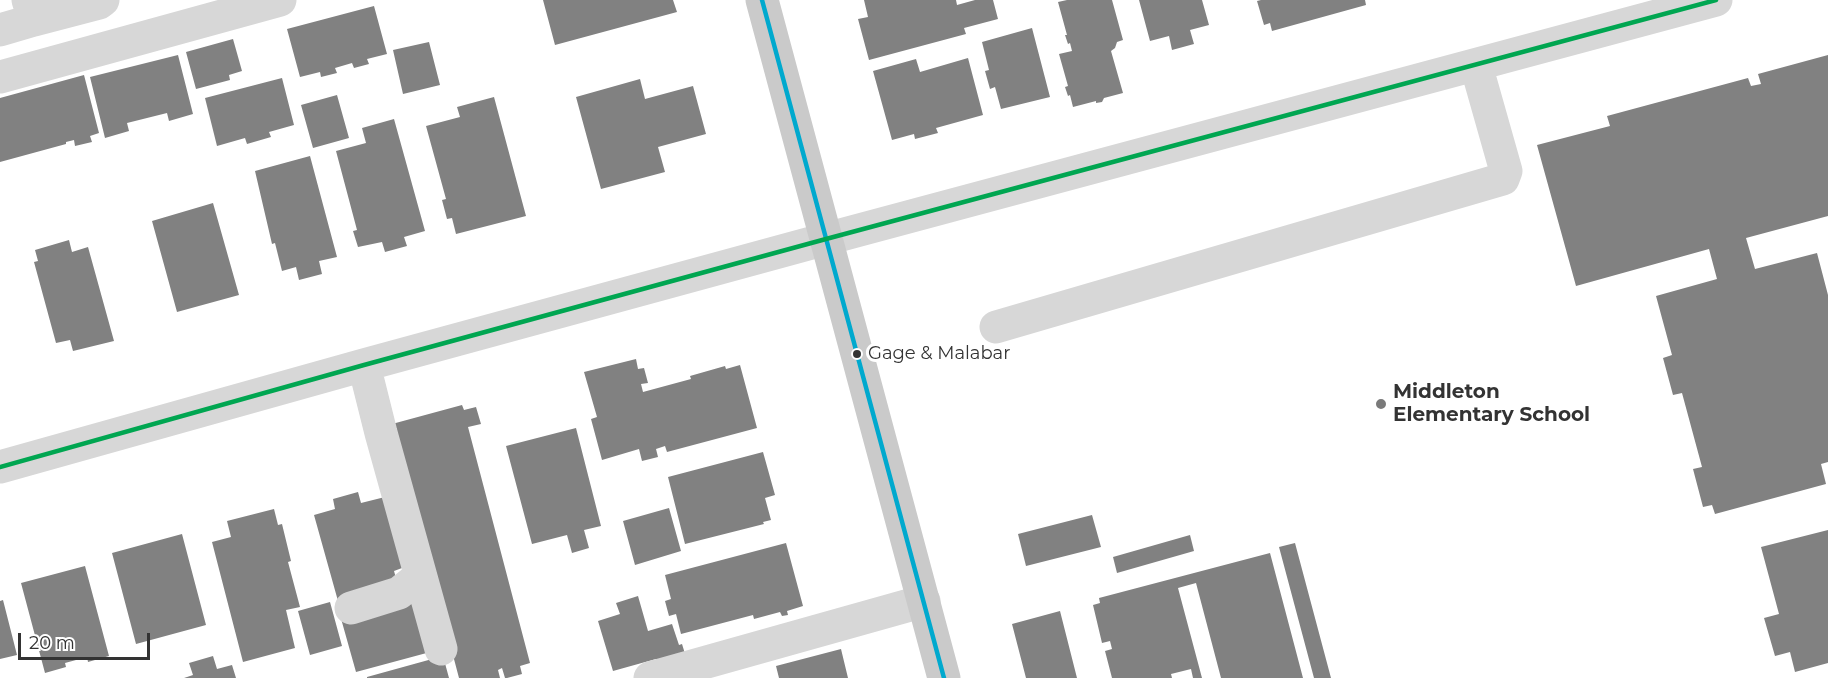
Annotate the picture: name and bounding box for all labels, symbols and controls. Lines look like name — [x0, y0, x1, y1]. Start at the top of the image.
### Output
place label: Gage & Malabar — [868, 343, 1010, 365]
marker: Gage & Malabar — [851, 348, 863, 360]
place label: Middleton Elementary School — [1393, 380, 1590, 427]
marker: Middleton Elementary School — [1374, 397, 1388, 411]
scale bar — [21, 621, 153, 659]
text: 20 m — [29, 632, 75, 654]

